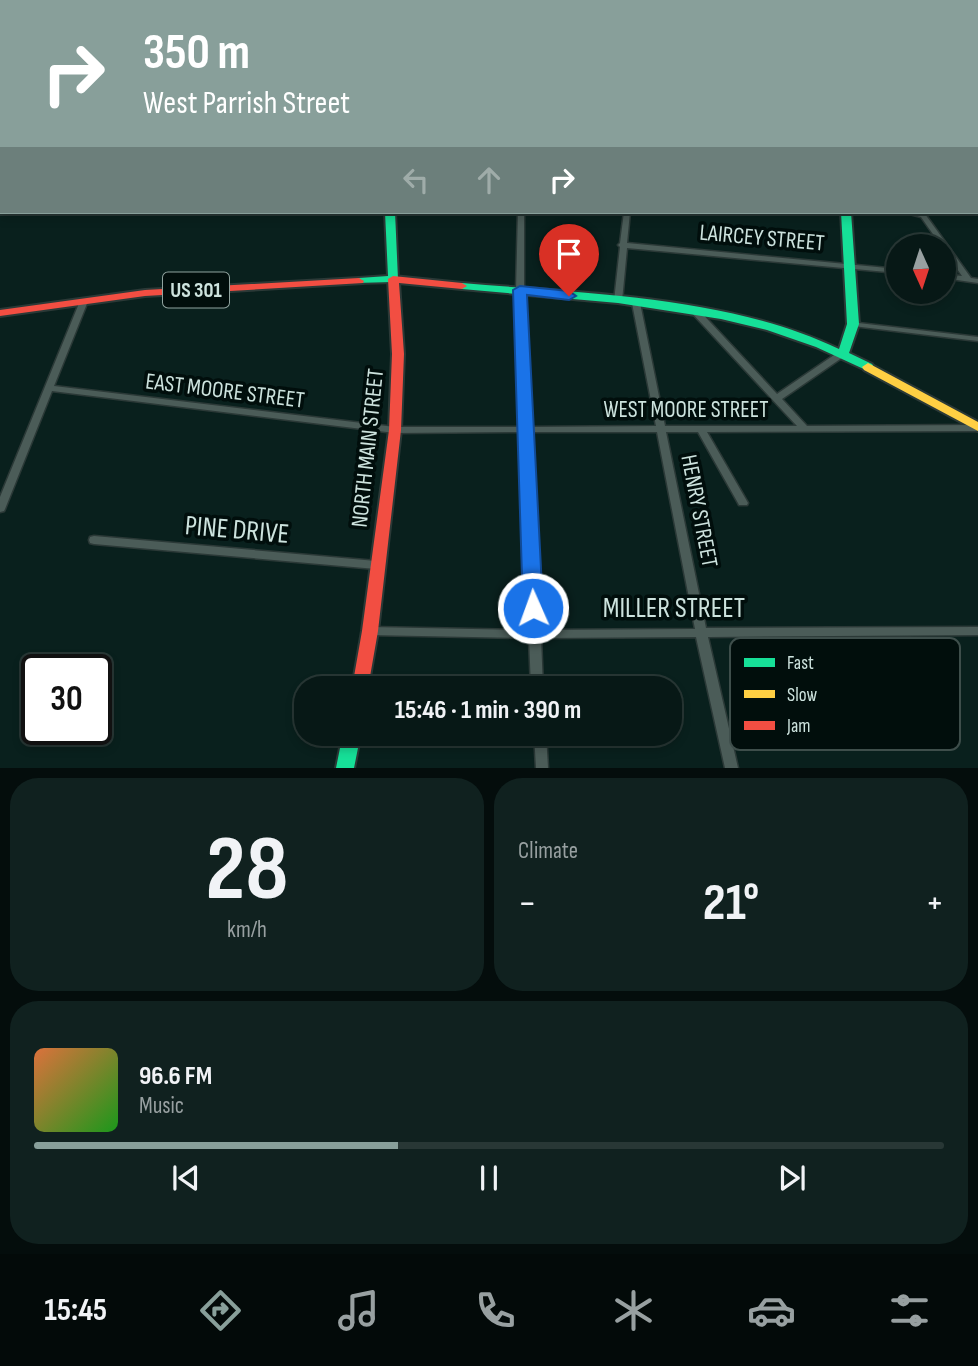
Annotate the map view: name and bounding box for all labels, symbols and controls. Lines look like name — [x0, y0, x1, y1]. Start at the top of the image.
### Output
text: 350 m — [143, 24, 250, 83]
icon: right — [28, 28, 119, 119]
text: West Parrish Street — [143, 84, 350, 123]
icon: left — [397, 161, 435, 199]
icon: ahead — [470, 161, 508, 199]
icon: right — [543, 161, 581, 199]
street label: LAIRCEY STREET — [698, 219, 826, 257]
pin — [539, 224, 599, 296]
north arrow — [886, 234, 956, 304]
map controls — [886, 234, 956, 304]
icon: arrive — [550, 235, 588, 273]
road number: US 301 — [163, 272, 229, 308]
street label: EAST MOORE STREET — [144, 367, 306, 415]
street label: NORTH MAIN STREET — [346, 367, 390, 529]
street label: WEST MOORE STREET — [603, 396, 769, 424]
street label: HENRY STREET — [674, 452, 724, 570]
street label: PINE DRIVE — [184, 509, 290, 551]
position arrow — [496, 571, 570, 645]
street label: MILLER STREET — [603, 592, 745, 625]
legend — [730, 638, 960, 750]
text: Fast — [787, 652, 814, 675]
speed limit sign: 30 — [21, 654, 112, 745]
text: Slow — [787, 684, 817, 707]
text: 15:46 · 1 min · 390 m — [395, 695, 581, 726]
text: Jam — [786, 715, 810, 738]
text: 28 — [206, 816, 288, 925]
text: Climate — [518, 837, 578, 865]
text: 21° — [703, 872, 759, 935]
text: − — [518, 881, 537, 926]
text: + — [925, 881, 944, 926]
text: km/h — [227, 916, 267, 944]
text: 96.6 FM — [139, 1061, 212, 1092]
text: Music — [139, 1092, 184, 1120]
icon: previous — [167, 1159, 205, 1197]
icon: pause — [470, 1159, 508, 1197]
icon: next — [773, 1159, 811, 1197]
icon: directions — [196, 1286, 245, 1335]
icon: music — [334, 1286, 383, 1335]
icon: phone — [471, 1286, 520, 1335]
icon: climate — [609, 1286, 658, 1335]
icon: car — [747, 1286, 796, 1335]
icon: filters — [885, 1286, 934, 1335]
text: 15:45 — [44, 1291, 107, 1330]

